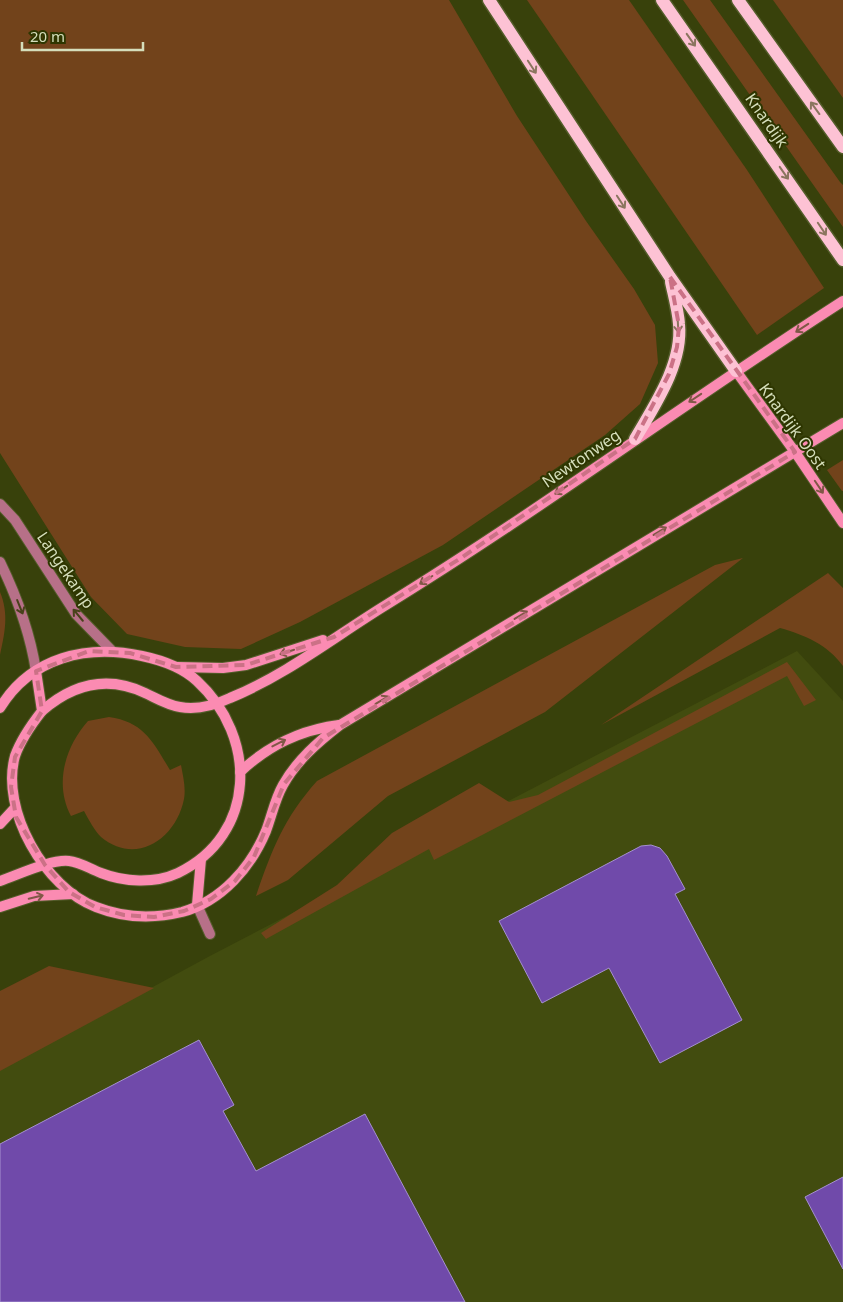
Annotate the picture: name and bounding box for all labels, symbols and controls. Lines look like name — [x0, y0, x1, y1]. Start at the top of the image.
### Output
scale bar — [22, 20, 144, 52]
text: 20 m — [30, 26, 65, 46]
one-way arrow — [685, 33, 696, 46]
one-way arrow — [527, 59, 537, 73]
street label: Knardijk — [740, 88, 794, 152]
one-way arrow — [810, 101, 820, 115]
one-way arrow — [779, 166, 789, 180]
one-way arrow — [616, 195, 626, 209]
one-way arrow — [817, 221, 827, 235]
one-way arrow — [673, 316, 683, 333]
one-way arrow — [795, 323, 809, 333]
street label: Knardijk Oost — [754, 378, 832, 474]
one-way arrow — [688, 393, 702, 404]
street label: Newtonweg — [537, 424, 625, 492]
one-way arrow — [814, 480, 824, 494]
one-way arrow — [554, 485, 568, 495]
one-way arrow — [652, 525, 666, 535]
street label: Langekamp — [32, 527, 100, 613]
one-way arrow — [419, 576, 433, 586]
one-way arrow — [15, 599, 25, 614]
one-way arrow — [73, 609, 84, 622]
one-way arrow — [513, 610, 527, 620]
one-way arrow — [280, 647, 296, 657]
one-way arrow — [375, 694, 389, 704]
one-way arrow — [271, 738, 286, 747]
one-way arrow — [27, 892, 43, 901]

